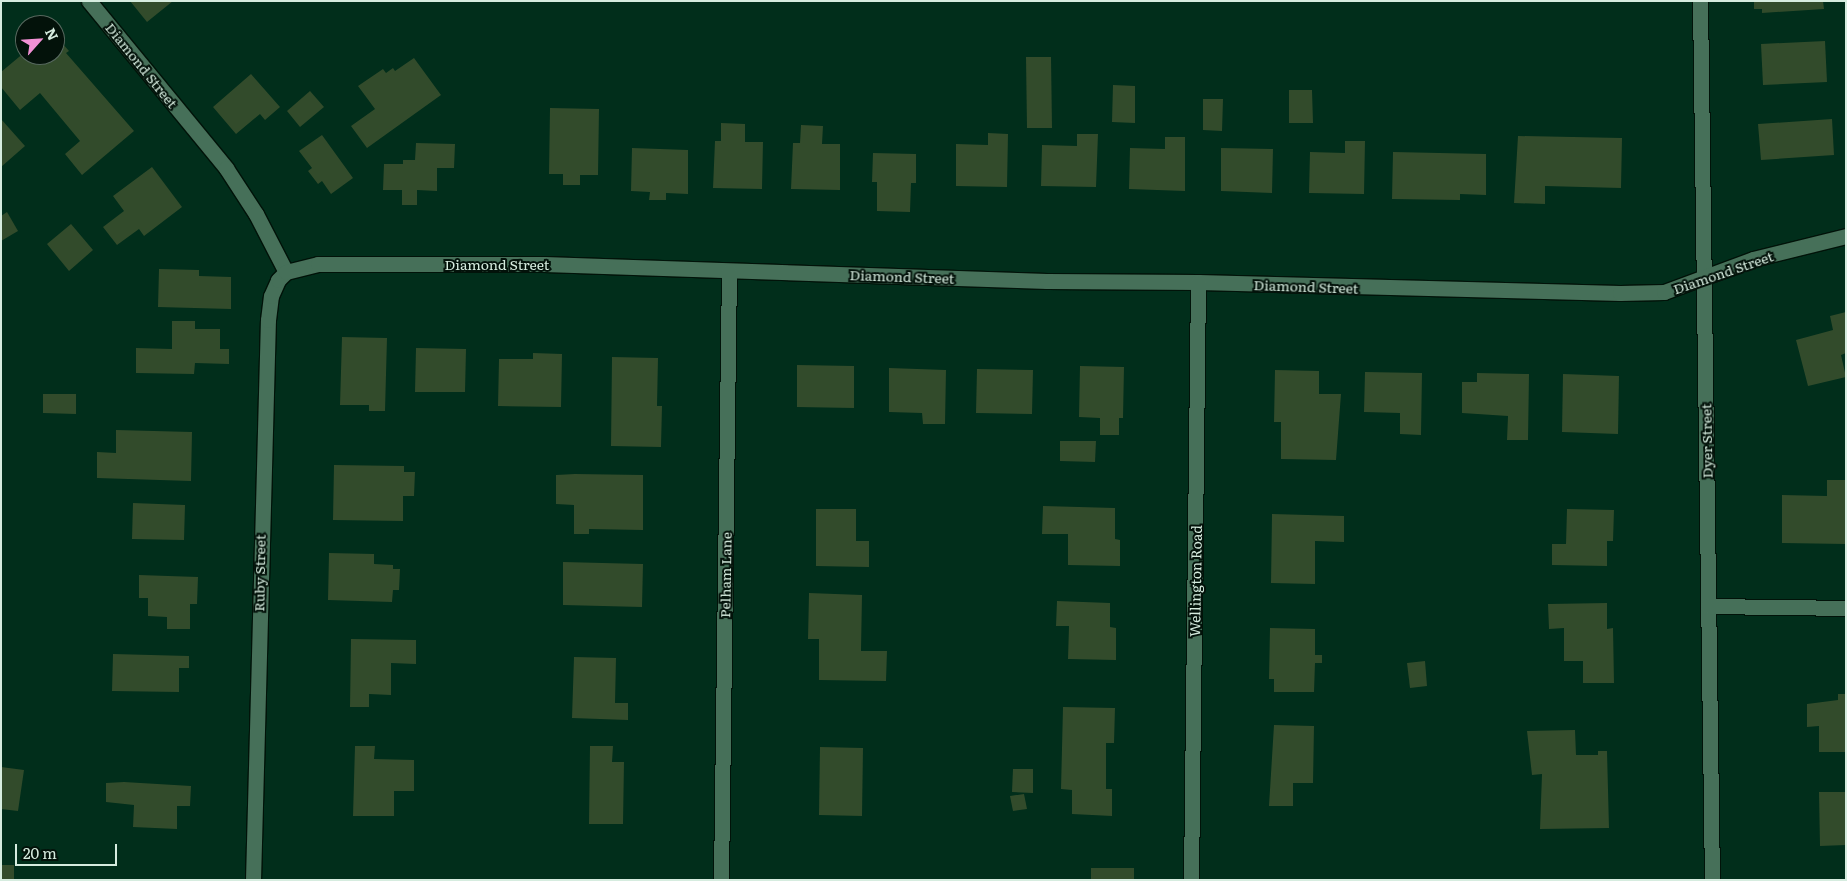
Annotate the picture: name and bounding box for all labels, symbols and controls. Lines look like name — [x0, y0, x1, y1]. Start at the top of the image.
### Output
north arrow — [15, 15, 65, 65]
street label: Diamond Street — [102, 19, 182, 111]
text: N — [41, 24, 64, 44]
street label: Diamond Street — [1671, 247, 1775, 297]
street label: Diamond Street — [445, 256, 549, 272]
street label: Diamond Street — [849, 266, 955, 286]
street label: Diamond Street — [1253, 276, 1359, 296]
street label: Dyer Street — [1697, 403, 1715, 479]
street label: Wellington Road — [1186, 525, 1204, 637]
street label: Pelham Lane — [716, 532, 734, 618]
street label: Ruby Street — [250, 534, 268, 612]
scale bar — [18, 834, 120, 866]
text: 20 m — [23, 841, 57, 864]

